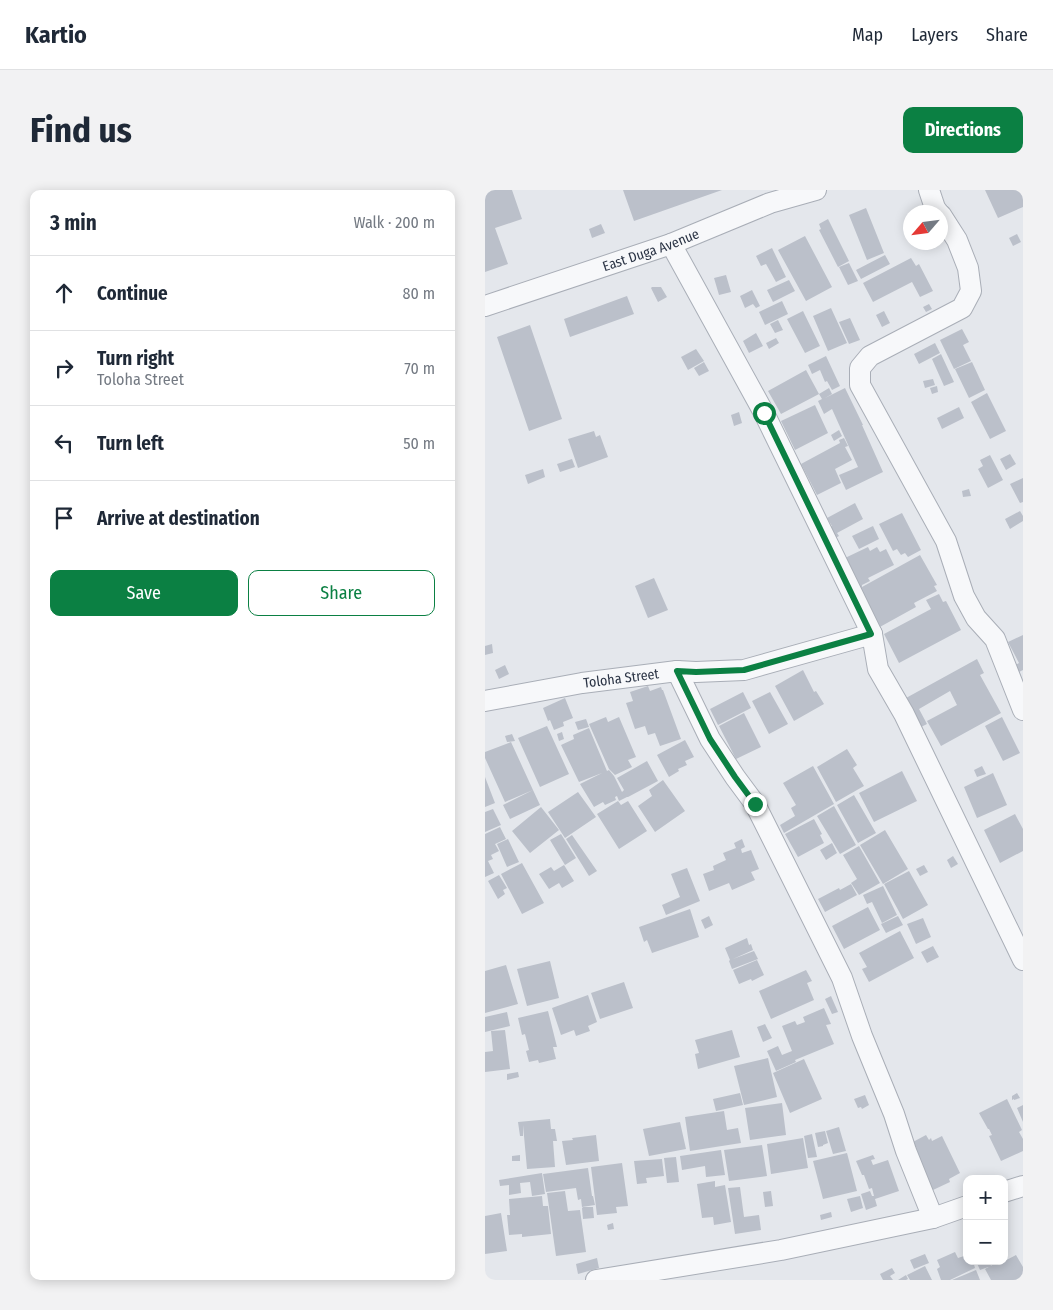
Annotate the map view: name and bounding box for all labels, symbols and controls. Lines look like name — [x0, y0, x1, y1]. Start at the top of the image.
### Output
text: Kartio — [25, 21, 87, 49]
text: Map — [852, 24, 883, 46]
text: Layers — [911, 24, 958, 46]
text: Share — [986, 24, 1028, 46]
button: Directions — [903, 107, 1023, 153]
text: Find us — [30, 109, 132, 151]
north arrow — [903, 205, 948, 250]
text: 3 min — [50, 210, 97, 236]
text: Walk · 200 m — [353, 213, 435, 232]
street label: East Duga Avenue — [601, 225, 702, 275]
icon: ahead — [50, 279, 78, 307]
text: Continue — [97, 282, 168, 305]
text: 80 m — [403, 284, 435, 303]
text: Turn right — [97, 347, 174, 370]
icon: right — [50, 354, 78, 382]
text: 70 m — [404, 359, 435, 378]
text: Toloha Street — [97, 370, 184, 389]
route start — [753, 402, 776, 425]
icon: left — [50, 429, 78, 457]
text: Turn left — [97, 432, 164, 455]
text: 50 m — [403, 434, 435, 453]
icon: arrive — [50, 504, 78, 532]
text: Arrive at destination — [97, 507, 260, 530]
button: Save — [50, 570, 238, 616]
button: Share — [248, 570, 435, 616]
street label: Toloha Street — [582, 665, 660, 692]
route end — [744, 793, 767, 816]
map controls — [963, 1175, 1008, 1265]
button: + — [963, 1175, 1008, 1220]
button: − — [963, 1220, 1008, 1265]

